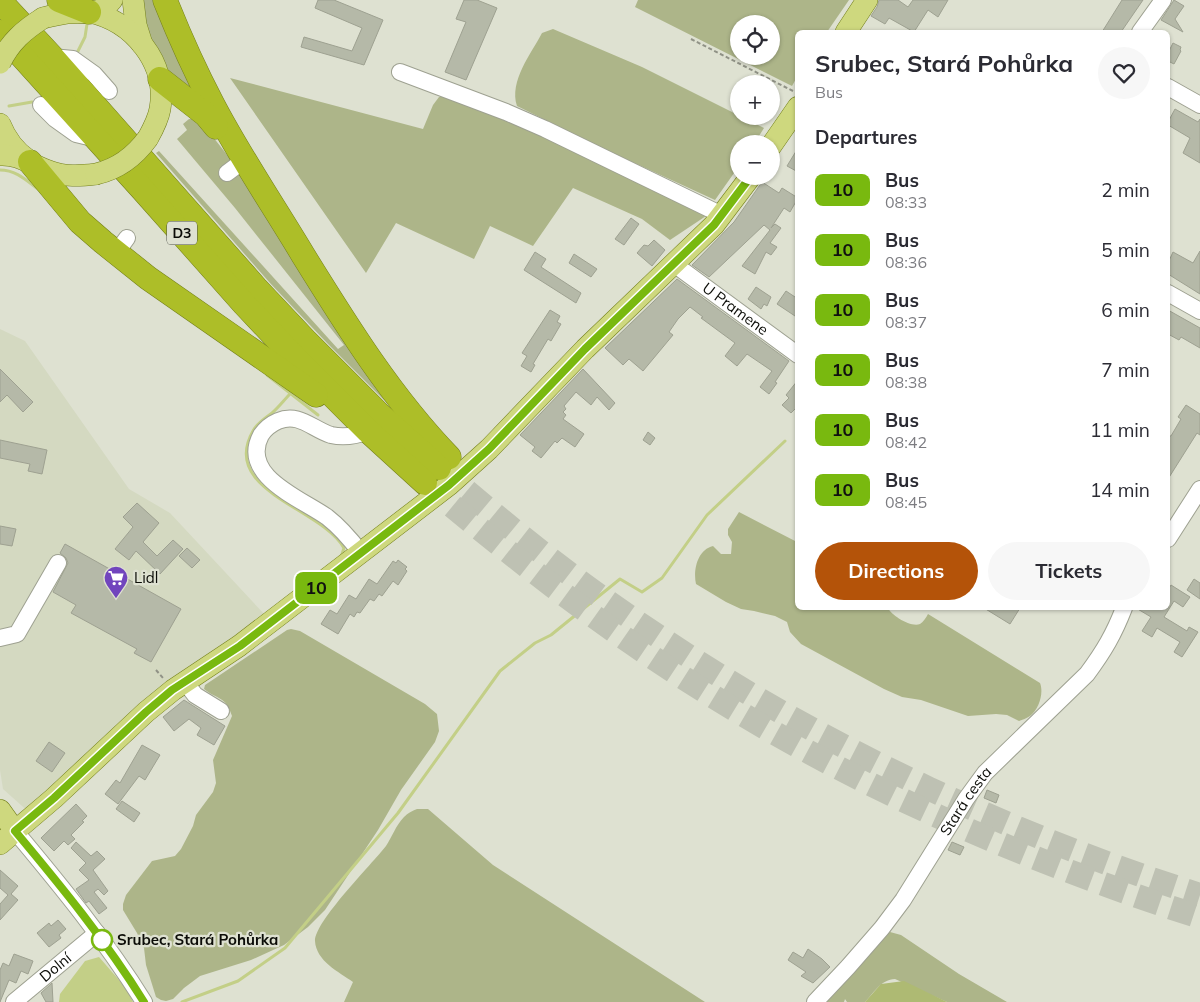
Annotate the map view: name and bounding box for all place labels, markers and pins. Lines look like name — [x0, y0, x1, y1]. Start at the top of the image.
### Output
supermarket icon: Lidl — [103, 565, 129, 599]
place label: Lidl — [134, 568, 158, 587]
marker: Srubec, Stará Pohůrka — [91, 929, 113, 951]
place label: Srubec, Stará Pohůrka — [117, 930, 278, 949]

